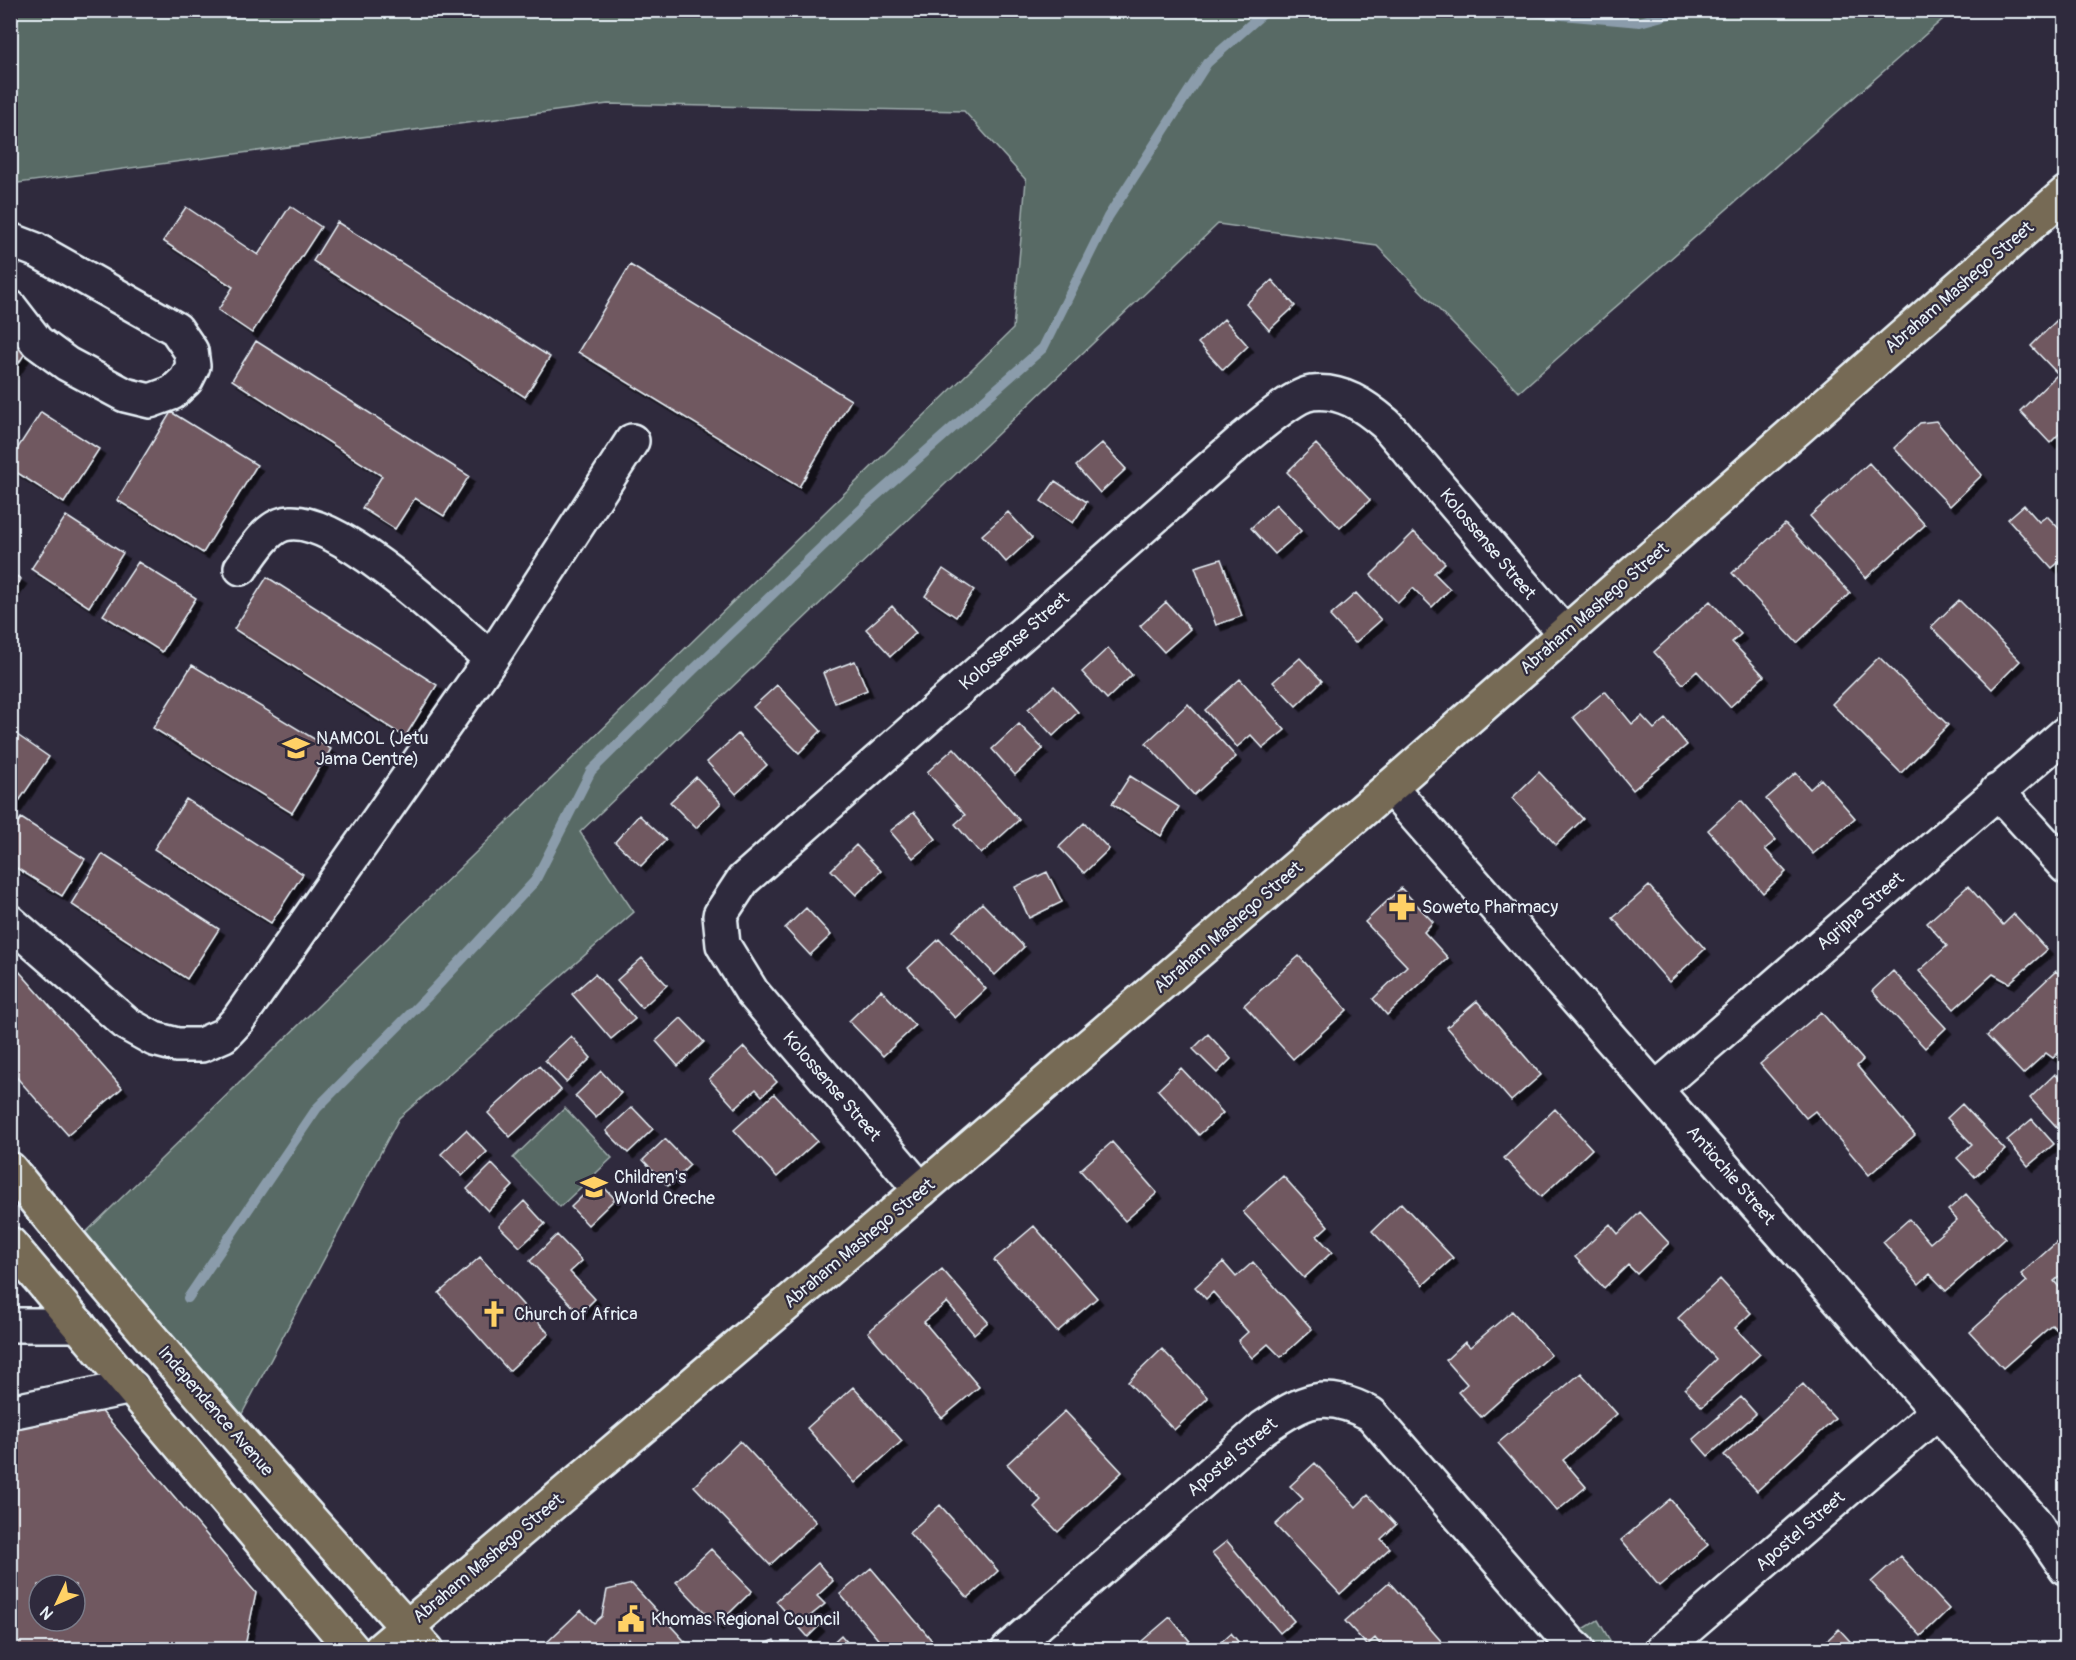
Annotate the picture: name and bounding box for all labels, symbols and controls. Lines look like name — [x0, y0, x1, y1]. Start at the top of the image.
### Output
street label: Abraham Mashego Street — [1880, 216, 2039, 358]
street label: Kolossense Street — [1434, 484, 1541, 605]
street label: Abraham Mashego Street — [1515, 537, 1674, 679]
street label: Kolossense Street — [955, 587, 1075, 696]
place label: NAMCOL (Jetu Jama Centre) — [316, 727, 429, 771]
school or university icon: NAMCOL (Jetu Jama Centre) — [281, 733, 311, 763]
street label: Abraham Mashego Street — [1149, 856, 1308, 998]
street label: Agrippa Street — [1812, 867, 1909, 956]
pharmacy icon: Soweto Pharmacy — [1387, 892, 1417, 922]
place label: Soweto Pharmacy — [1422, 896, 1559, 919]
street label: Kolossense Street — [777, 1027, 886, 1147]
street label: Antiochie Street — [1681, 1121, 1781, 1230]
place label: Children's World Creche — [614, 1166, 715, 1210]
school or university icon: Children's World Creche — [579, 1172, 609, 1202]
street label: Abraham Mashego Street — [779, 1173, 940, 1313]
church icon: Church of Africa — [479, 1299, 509, 1329]
place label: Church of Africa — [514, 1303, 638, 1326]
street label: Independence Avenue — [153, 1341, 279, 1481]
street label: Apostel Street — [1182, 1412, 1283, 1502]
street label: Apostel Street — [1751, 1486, 1850, 1576]
street label: Abraham Mashego Street — [408, 1488, 569, 1628]
north arrow — [27, 1573, 87, 1633]
text: N — [36, 1602, 58, 1624]
public building icon: Khomas Regional Council — [616, 1604, 646, 1634]
place label: Khomas Regional Council — [651, 1608, 840, 1631]

